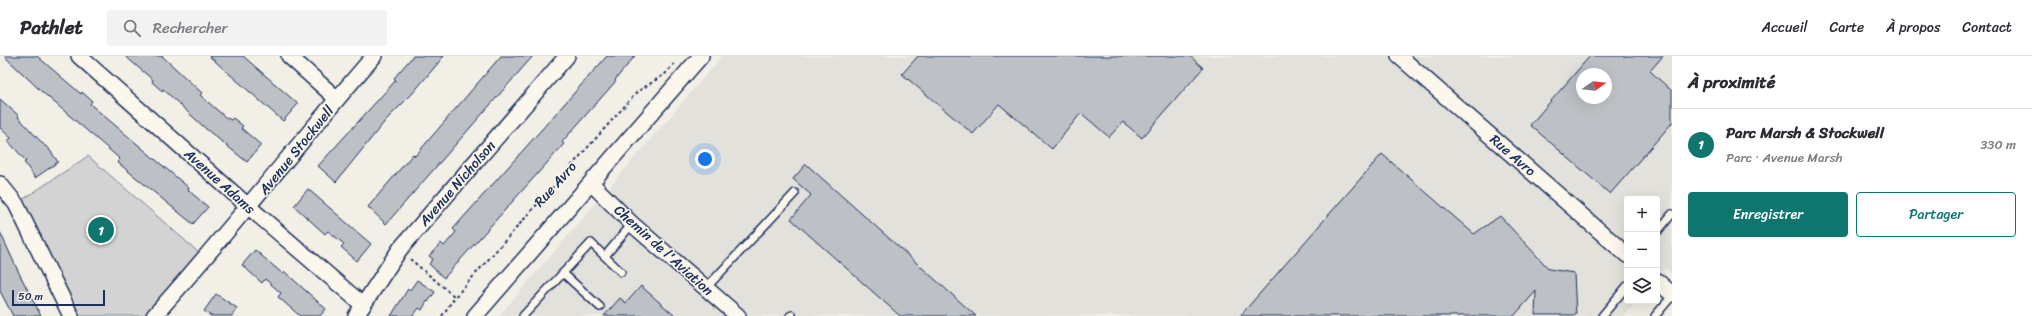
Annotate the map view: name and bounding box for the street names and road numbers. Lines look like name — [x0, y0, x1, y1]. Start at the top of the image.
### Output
street label: Avenue Stockwell — [252, 99, 341, 201]
street label: Rue Avro — [1484, 128, 1542, 183]
street label: Avenue Nicholson — [412, 134, 502, 233]
street label: Avenue Adams — [177, 142, 262, 221]
street label: Rue Avro — [528, 155, 583, 213]
street label: Chemin de l'Aviation — [608, 198, 720, 303]

